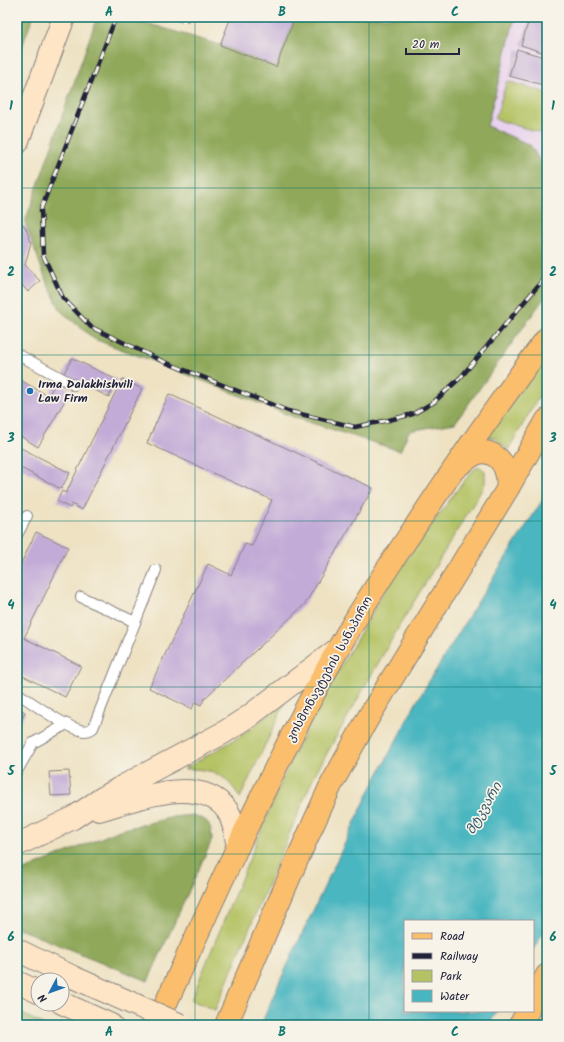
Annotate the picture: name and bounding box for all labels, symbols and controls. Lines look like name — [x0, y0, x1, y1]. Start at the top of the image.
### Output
text: A — [105, 2, 113, 23]
text: B — [278, 2, 286, 23]
text: C — [451, 2, 459, 23]
scale bar — [406, 30, 459, 56]
text: 20 m — [412, 35, 440, 54]
text: 1 — [9, 96, 13, 117]
text: 1 — [551, 96, 555, 117]
text: 2 — [7, 262, 15, 283]
text: 2 — [549, 262, 557, 283]
place label: Irma Dalakhishvili Law Firm — [38, 375, 134, 408]
marker: Irma Dalakhishvili Law Firm — [25, 386, 35, 396]
text: 3 — [6, 428, 15, 449]
text: 3 — [548, 428, 557, 449]
street label: კოსმონავტების სანაპირო — [281, 593, 378, 746]
text: 4 — [7, 595, 15, 616]
text: 4 — [549, 595, 557, 616]
text: 5 — [7, 761, 16, 782]
text: 5 — [549, 761, 558, 782]
water label: მტკვარი — [461, 778, 508, 839]
legend — [404, 920, 534, 1012]
text: 6 — [7, 927, 15, 948]
text: Road — [440, 927, 465, 946]
text: 6 — [549, 927, 557, 948]
text: Railway — [440, 947, 478, 966]
text: Park — [440, 967, 462, 986]
north arrow — [30, 972, 70, 1012]
text: Water — [440, 987, 470, 1006]
text: N — [34, 989, 52, 1006]
text: A — [105, 1022, 113, 1042]
text: B — [278, 1022, 286, 1042]
text: C — [451, 1022, 459, 1042]

